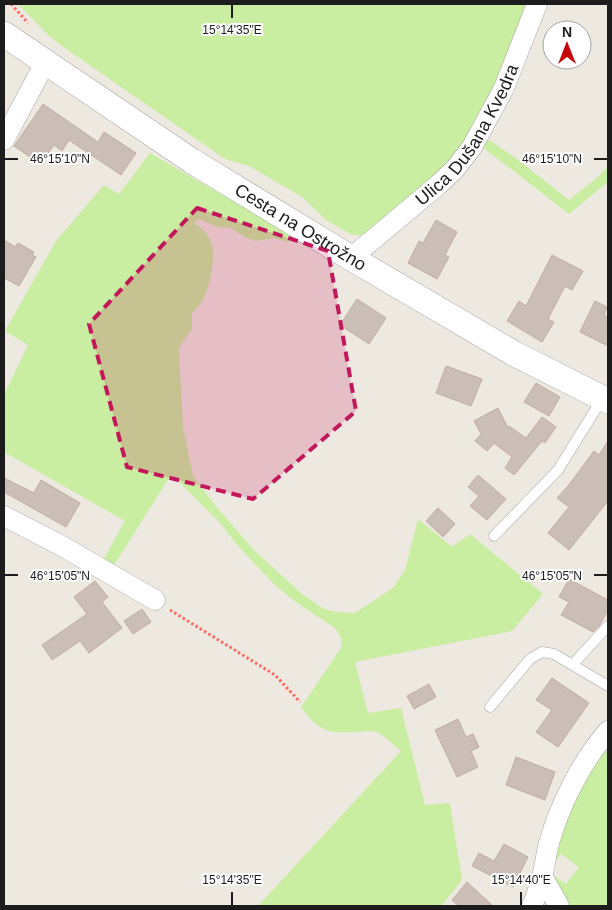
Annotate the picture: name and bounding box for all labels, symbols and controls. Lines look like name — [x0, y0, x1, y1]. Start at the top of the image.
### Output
north arrow — [542, 20, 592, 70]
text: 15°14'35"E — [202, 23, 262, 37]
text: N — [562, 24, 572, 40]
street label: Ulica Dušana Kvedra — [412, 60, 523, 209]
text: 46°15'10"N — [30, 152, 90, 166]
text: 46°15'10"N — [522, 152, 582, 166]
street label: Cesta na Ostrožno — [231, 180, 370, 275]
text: 46°15'05"N — [30, 569, 90, 583]
text: 46°15'05"N — [522, 569, 582, 583]
text: 15°14'35"E — [202, 873, 262, 887]
text: 15°14'40"E — [491, 873, 551, 887]

